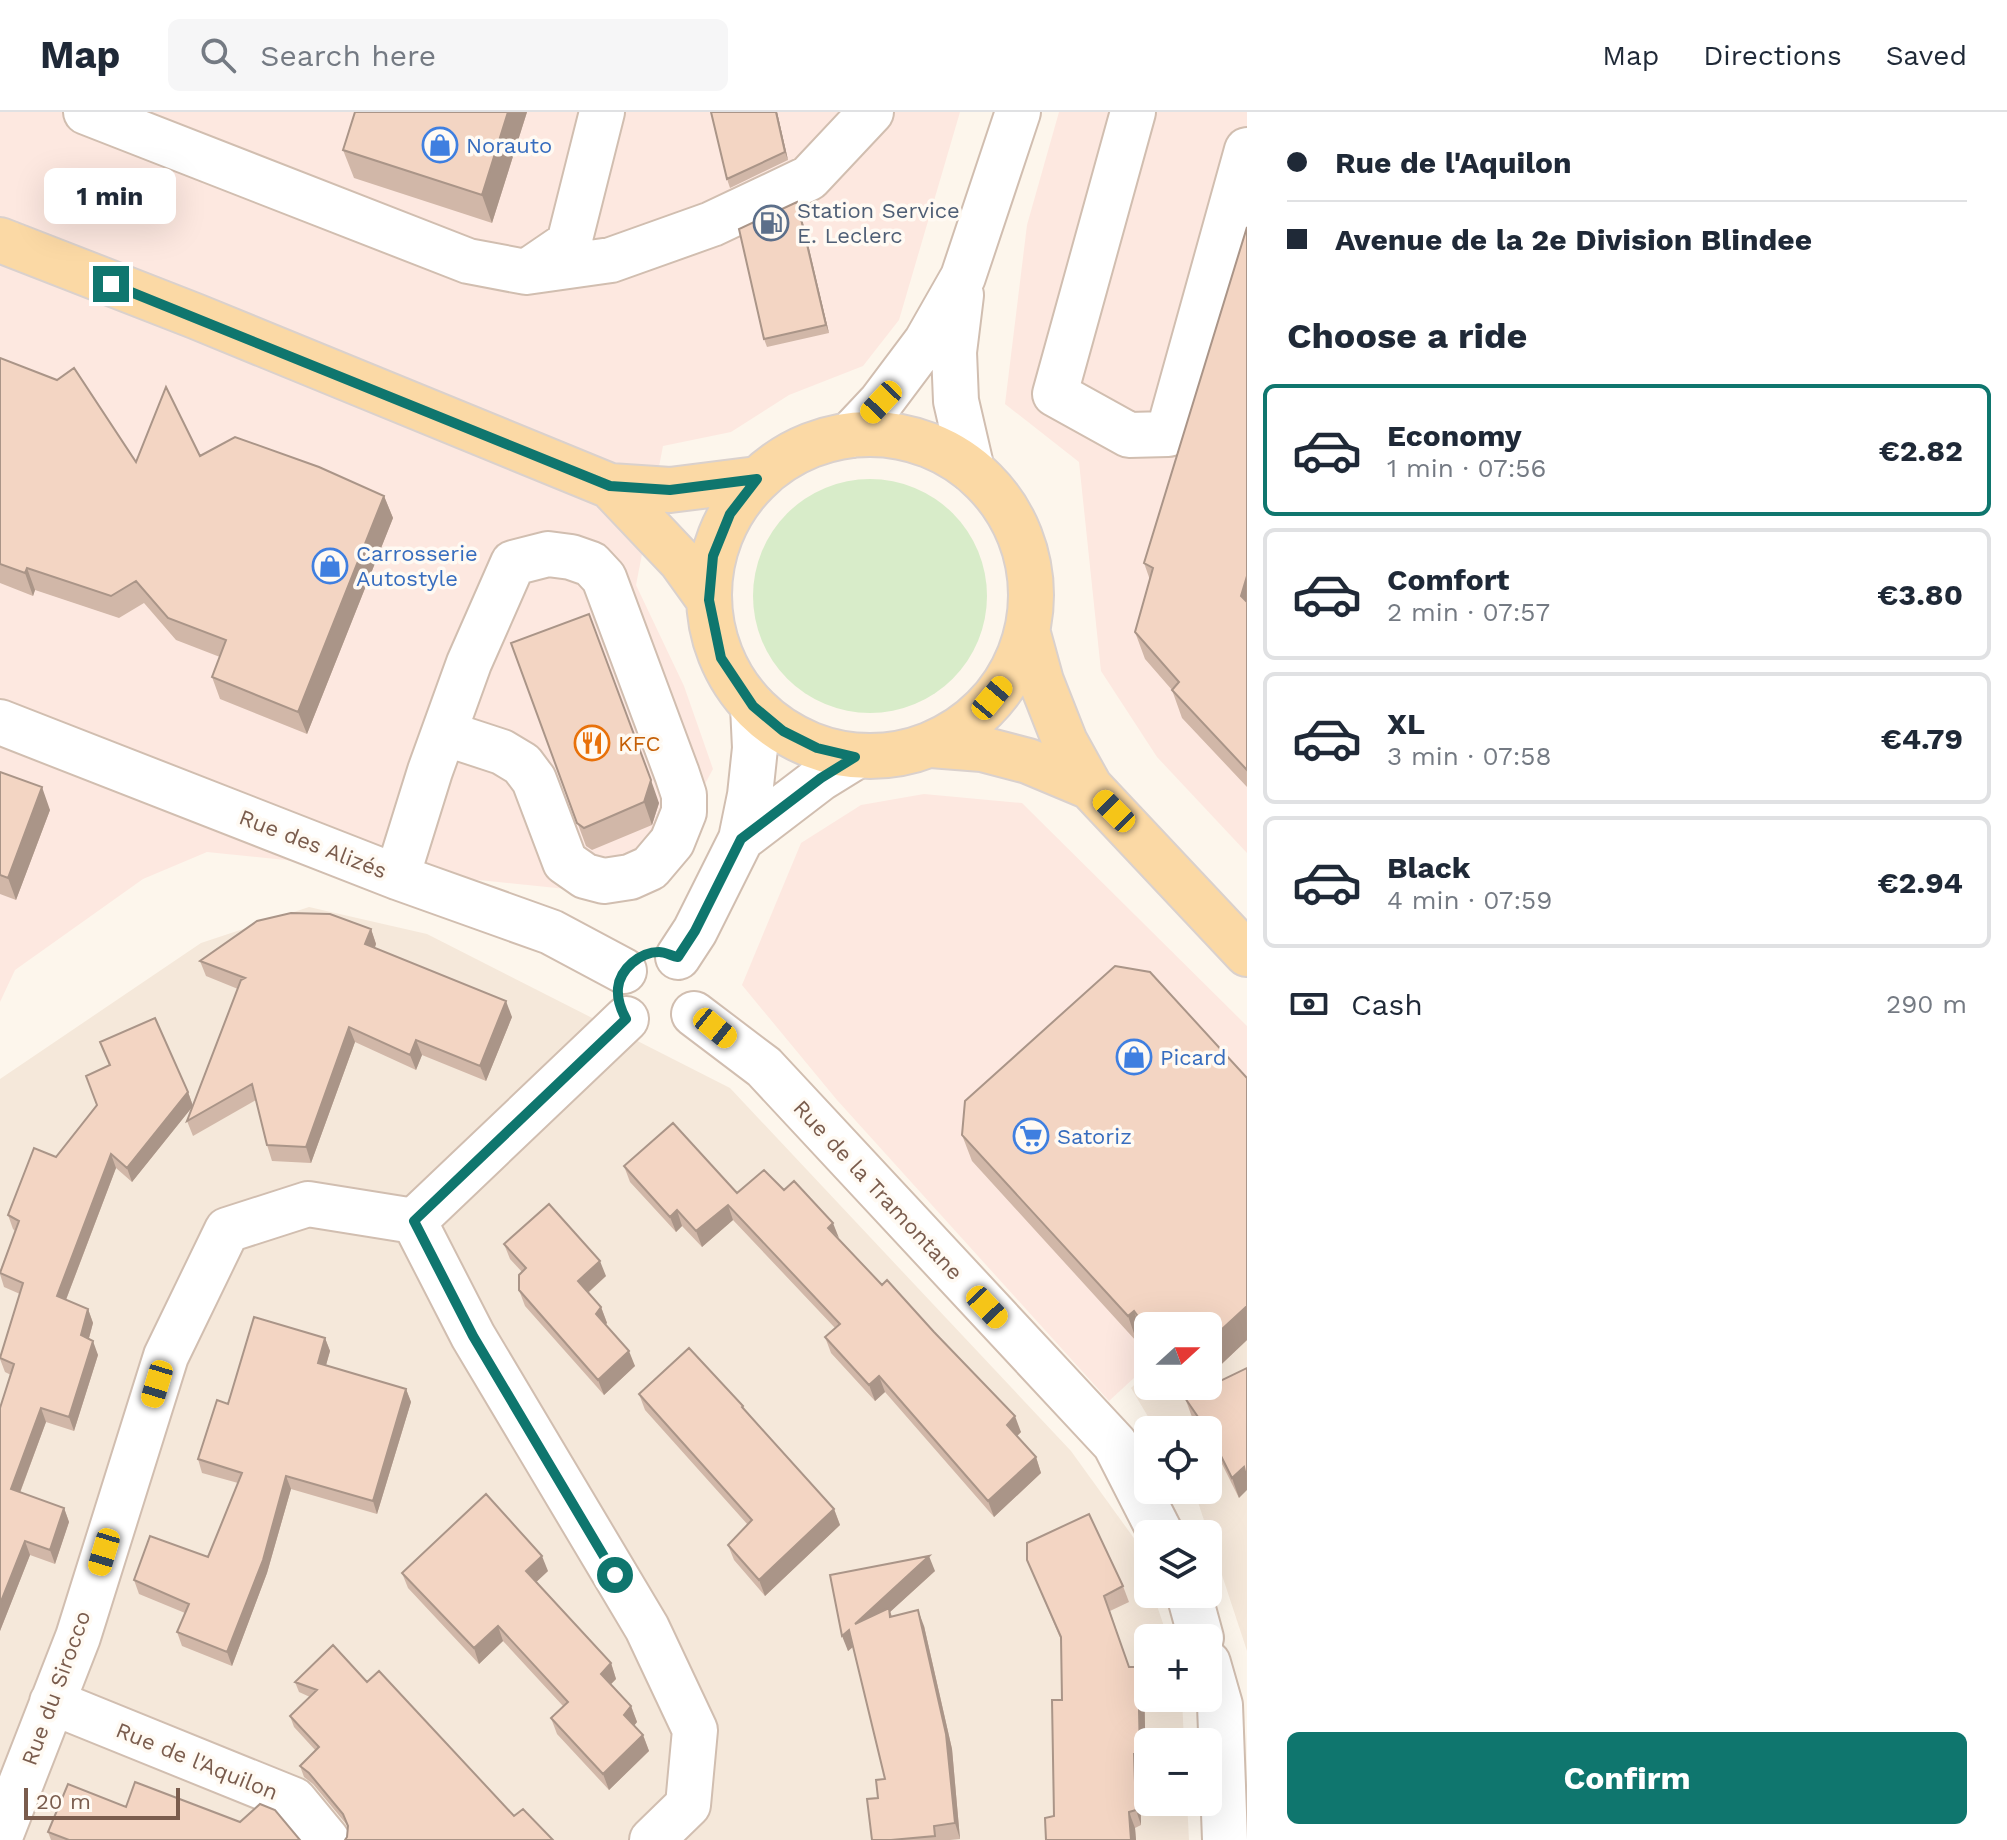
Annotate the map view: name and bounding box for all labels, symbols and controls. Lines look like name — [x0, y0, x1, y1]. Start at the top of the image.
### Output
search box — [168, 19, 728, 91]
text: Map — [40, 33, 120, 77]
icon: search — [196, 33, 240, 77]
text: Search here — [260, 38, 436, 73]
text: Map — [1602, 39, 1659, 72]
text: Directions — [1703, 39, 1842, 72]
text: Saved — [1886, 39, 1967, 72]
shop icon: Norauto — [421, 126, 459, 164]
place label: Norauto — [466, 133, 552, 158]
text: Rue de l'Aquilon — [1335, 145, 1572, 180]
callout: 1 min — [45, 168, 177, 224]
text: 1 min — [77, 181, 143, 211]
place label: Station Service E. Leclerc — [797, 198, 960, 248]
fuel station icon: Station Service E. Leclerc — [752, 204, 790, 242]
text: Avenue de la 2e Division Blindee — [1335, 222, 1812, 257]
route end — [93, 266, 129, 302]
text: Choose a ride — [1287, 315, 1527, 357]
car — [856, 376, 906, 428]
icon: car — [1291, 414, 1363, 486]
text: Economy — [1387, 418, 1522, 453]
text: €2.82 — [1879, 433, 1963, 468]
text: 1 min · 07:56 — [1387, 453, 1546, 483]
place label: Carrosserie Autostyle — [356, 541, 478, 591]
shop icon: Carrosserie Autostyle — [311, 547, 349, 585]
icon: car — [1291, 558, 1363, 630]
text: Comfort — [1387, 562, 1509, 597]
text: €3.80 — [1877, 577, 1963, 612]
text: 2 min · 07:57 — [1387, 597, 1550, 627]
car — [967, 672, 1017, 724]
icon: car — [1291, 702, 1363, 774]
text: XL — [1387, 706, 1425, 741]
text: €4.79 — [1881, 721, 1963, 756]
restaurant icon: KFC — [573, 724, 611, 762]
place label: KFC — [618, 731, 661, 756]
text: 3 min · 07:58 — [1387, 741, 1552, 771]
car — [1089, 786, 1139, 836]
street label: Rue des Alizés — [236, 804, 390, 884]
icon: car — [1291, 846, 1363, 918]
text: Black — [1387, 850, 1471, 885]
text: €2.94 — [1878, 865, 1963, 900]
text: 4 min · 07:59 — [1387, 885, 1552, 915]
icon: cash — [1287, 982, 1331, 1026]
text: Cash — [1351, 987, 1423, 1022]
text: 290 m — [1886, 989, 1967, 1019]
car — [689, 1004, 741, 1052]
shop icon: Picard — [1115, 1038, 1153, 1076]
place label: Picard — [1160, 1045, 1226, 1070]
street label: Rue de la Tramontane — [788, 1095, 968, 1285]
supermarket icon: Satoriz — [1012, 1117, 1050, 1155]
place label: Satoriz — [1057, 1124, 1132, 1149]
car — [962, 1281, 1012, 1333]
north arrow — [1134, 1312, 1222, 1400]
map controls — [1134, 1312, 1222, 1816]
car — [139, 1358, 175, 1410]
button: locate — [1134, 1416, 1222, 1504]
button: layers — [1134, 1520, 1222, 1608]
car — [86, 1526, 122, 1578]
route start — [597, 1557, 633, 1593]
street label: Rue du Sirocco — [16, 1607, 96, 1769]
button: + — [1134, 1624, 1222, 1712]
street label: Rue de l'Aquilon — [112, 1717, 282, 1805]
button: − — [1134, 1728, 1222, 1816]
button: Confirm — [1287, 1732, 1967, 1824]
scale bar — [24, 1784, 180, 1820]
text: 20 m — [36, 1789, 91, 1814]

